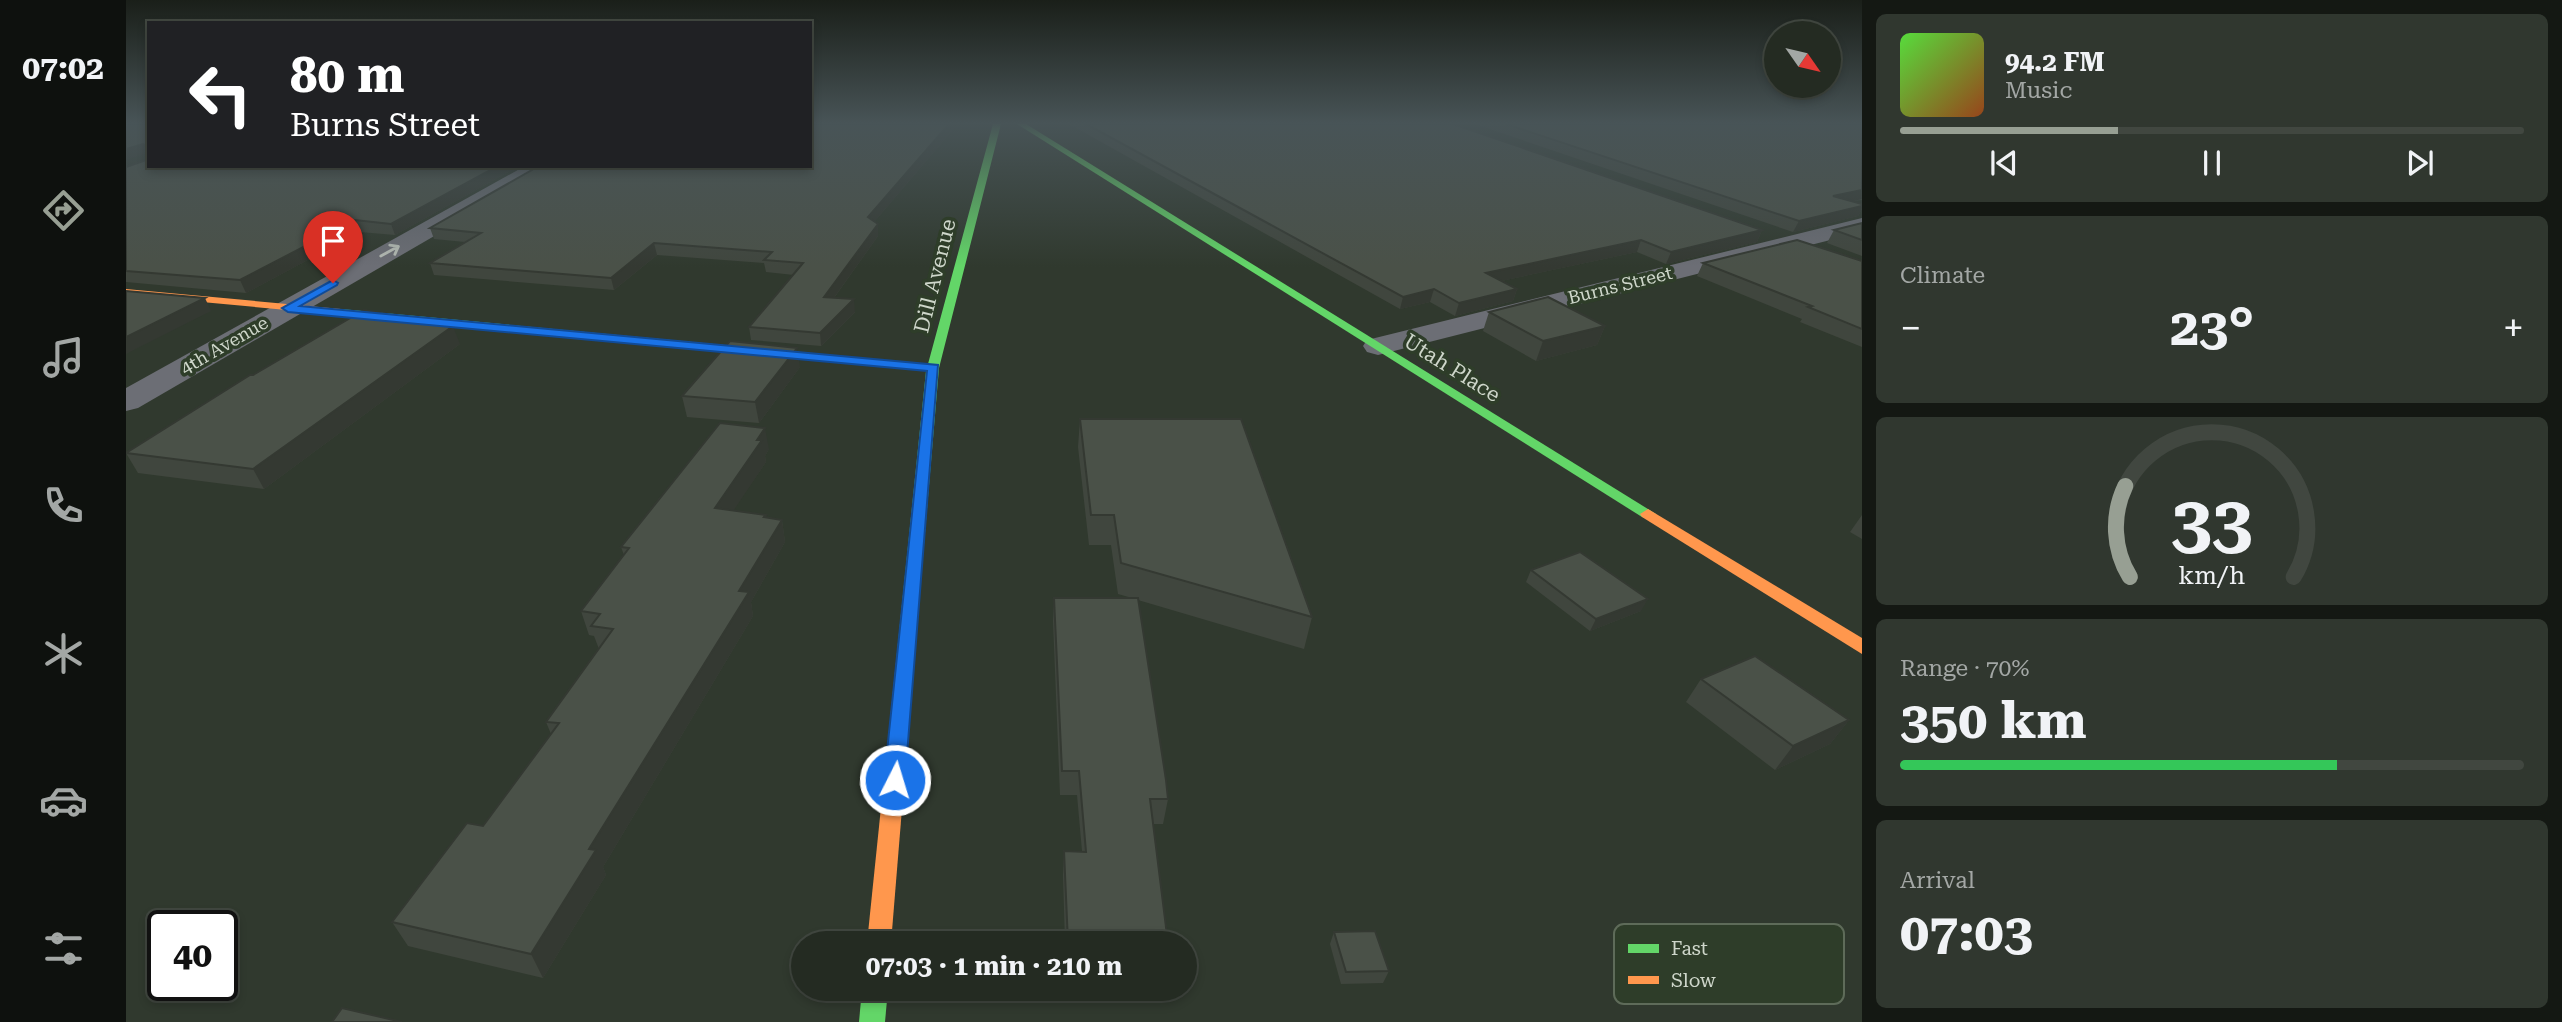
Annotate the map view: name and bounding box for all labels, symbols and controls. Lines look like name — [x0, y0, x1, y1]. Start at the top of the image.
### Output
north arrow — [1764, 21, 1841, 98]
map controls — [1764, 21, 1841, 98]
text: 80 m — [290, 47, 405, 104]
text: 94.2 FM — [2005, 47, 2105, 77]
text: 07:02 — [22, 49, 104, 87]
icon: left — [175, 49, 266, 140]
text: Music — [2005, 77, 2072, 104]
text: Burns Street — [290, 106, 480, 144]
icon: previous — [1985, 144, 2023, 182]
icon: pause — [2193, 144, 2231, 182]
icon: next — [2401, 144, 2439, 182]
icon: directions — [39, 186, 88, 235]
pin — [303, 211, 363, 283]
street label: Dill Avenue — [909, 217, 961, 335]
icon: arrive — [314, 222, 352, 260]
one-way arrow — [379, 244, 399, 258]
street label: Burns Street — [1566, 262, 1675, 308]
text: Climate — [1900, 262, 1985, 289]
text: 23° — [2170, 297, 2254, 358]
text: − — [1900, 306, 1921, 350]
text: + — [2503, 306, 2524, 350]
street label: 4th Avenue — [177, 311, 272, 378]
street label: Utah Place — [1399, 329, 1505, 407]
icon: music — [39, 333, 88, 382]
text: 33 — [2171, 480, 2253, 565]
icon: phone — [39, 481, 88, 530]
text: km/h — [2179, 561, 2245, 590]
icon: climate — [39, 629, 88, 678]
text: Range · 70% — [1900, 655, 2029, 682]
text: 350 km — [1900, 690, 2087, 751]
position arrow — [858, 743, 932, 817]
icon: car — [39, 776, 88, 825]
text: Arrival — [1900, 867, 1975, 894]
text: 07:03 — [1900, 902, 2033, 963]
speed limit sign: 40 — [147, 910, 238, 1001]
icon: filters — [39, 924, 88, 973]
legend — [1614, 924, 1844, 1004]
text: Fast — [1671, 937, 1708, 960]
text: 07:03 · 1 min · 210 m — [866, 951, 1122, 981]
text: Slow — [1671, 969, 1716, 992]

